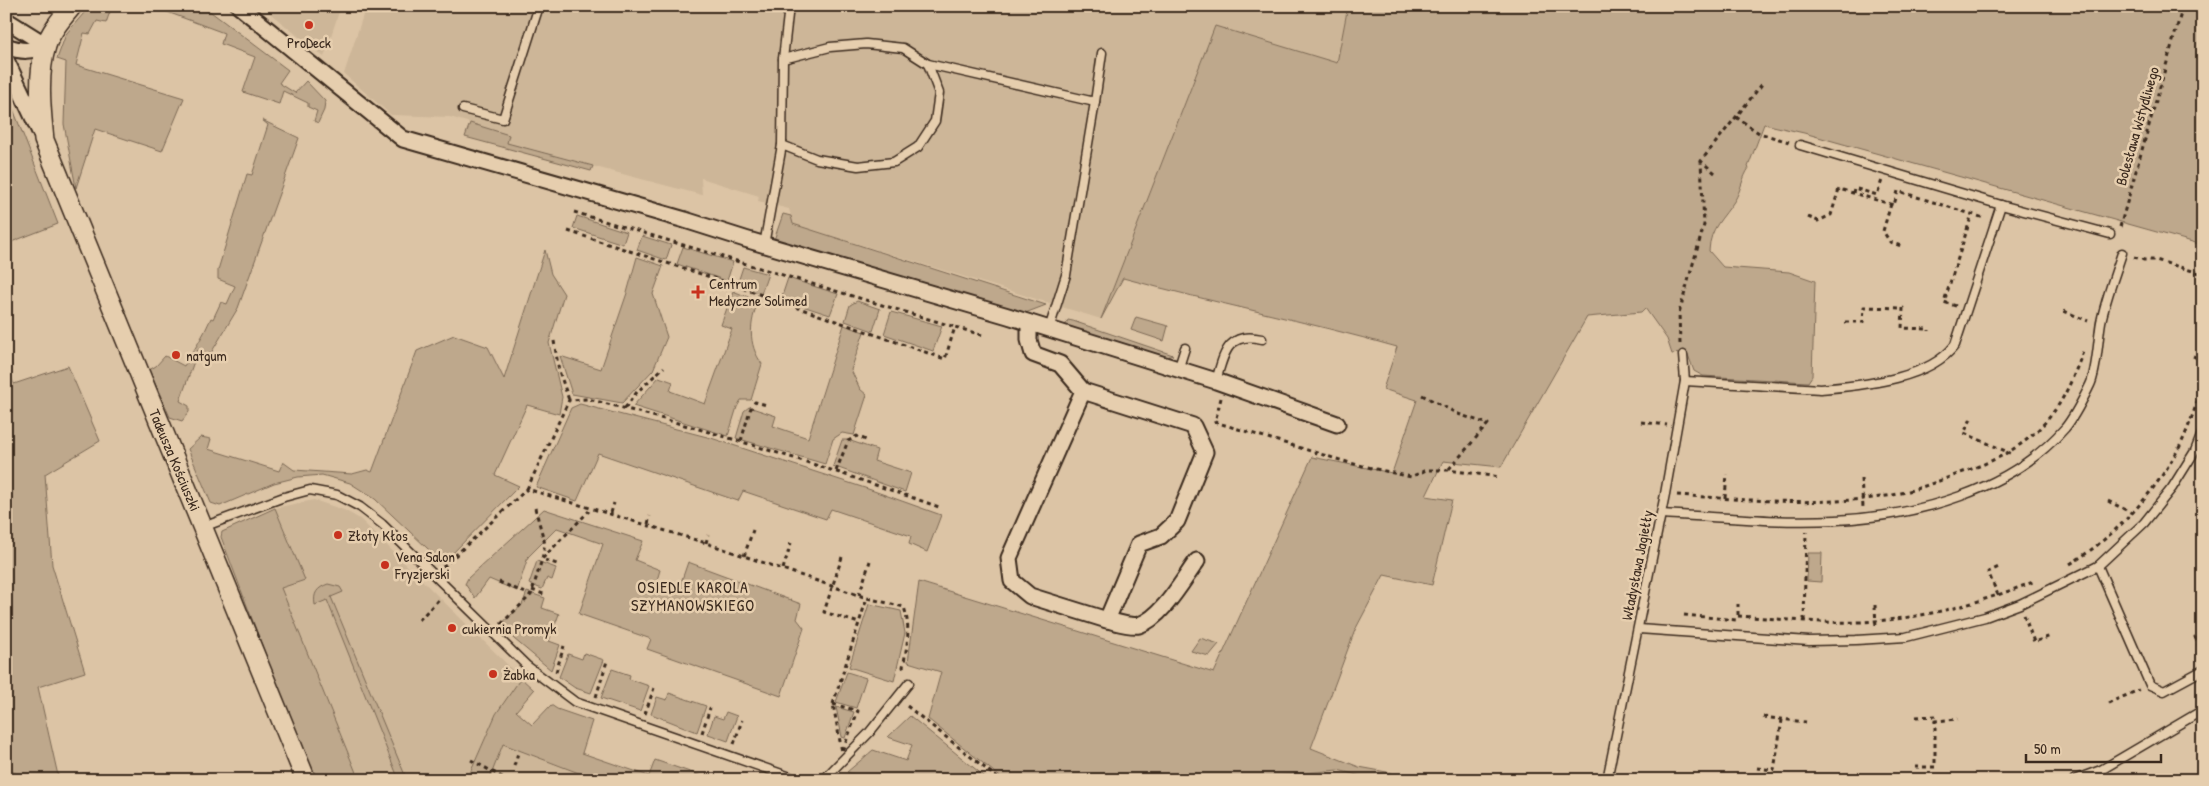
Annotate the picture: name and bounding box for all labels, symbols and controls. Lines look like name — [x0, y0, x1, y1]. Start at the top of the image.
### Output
marker: ProDeck — [303, 19, 315, 31]
place label: ProDeck — [287, 32, 331, 53]
street label: Bolesława Wstydliwego — [2110, 64, 2164, 188]
place label: Centrum Medyczne Solimed — [709, 273, 807, 311]
marker: Centrum Medyczne Solimed — [691, 285, 705, 299]
place label: natgum — [186, 345, 227, 366]
marker: natgum — [170, 349, 182, 361]
street label: Tadeusza Kościuszki — [144, 406, 206, 514]
street label: Władysława Jagiełły — [1616, 508, 1658, 622]
place label: Złoty Kłos — [348, 525, 408, 546]
marker: Złoty Kłos — [332, 529, 344, 541]
place label: Vena Salon Fryzjerski — [394, 546, 455, 584]
marker: Vena Salon Fryzjerski — [379, 559, 391, 571]
district label: OSIEDLE KAROLA SZYMANOWSKIEGO — [631, 576, 755, 616]
place label: cukiernia Promyk — [462, 618, 556, 639]
marker: cukiernia Promyk — [446, 622, 458, 634]
place label: Żabka — [503, 664, 535, 685]
marker: Żabka — [487, 668, 499, 680]
scale bar — [2026, 731, 2162, 763]
text: 50 m — [2034, 738, 2061, 759]

